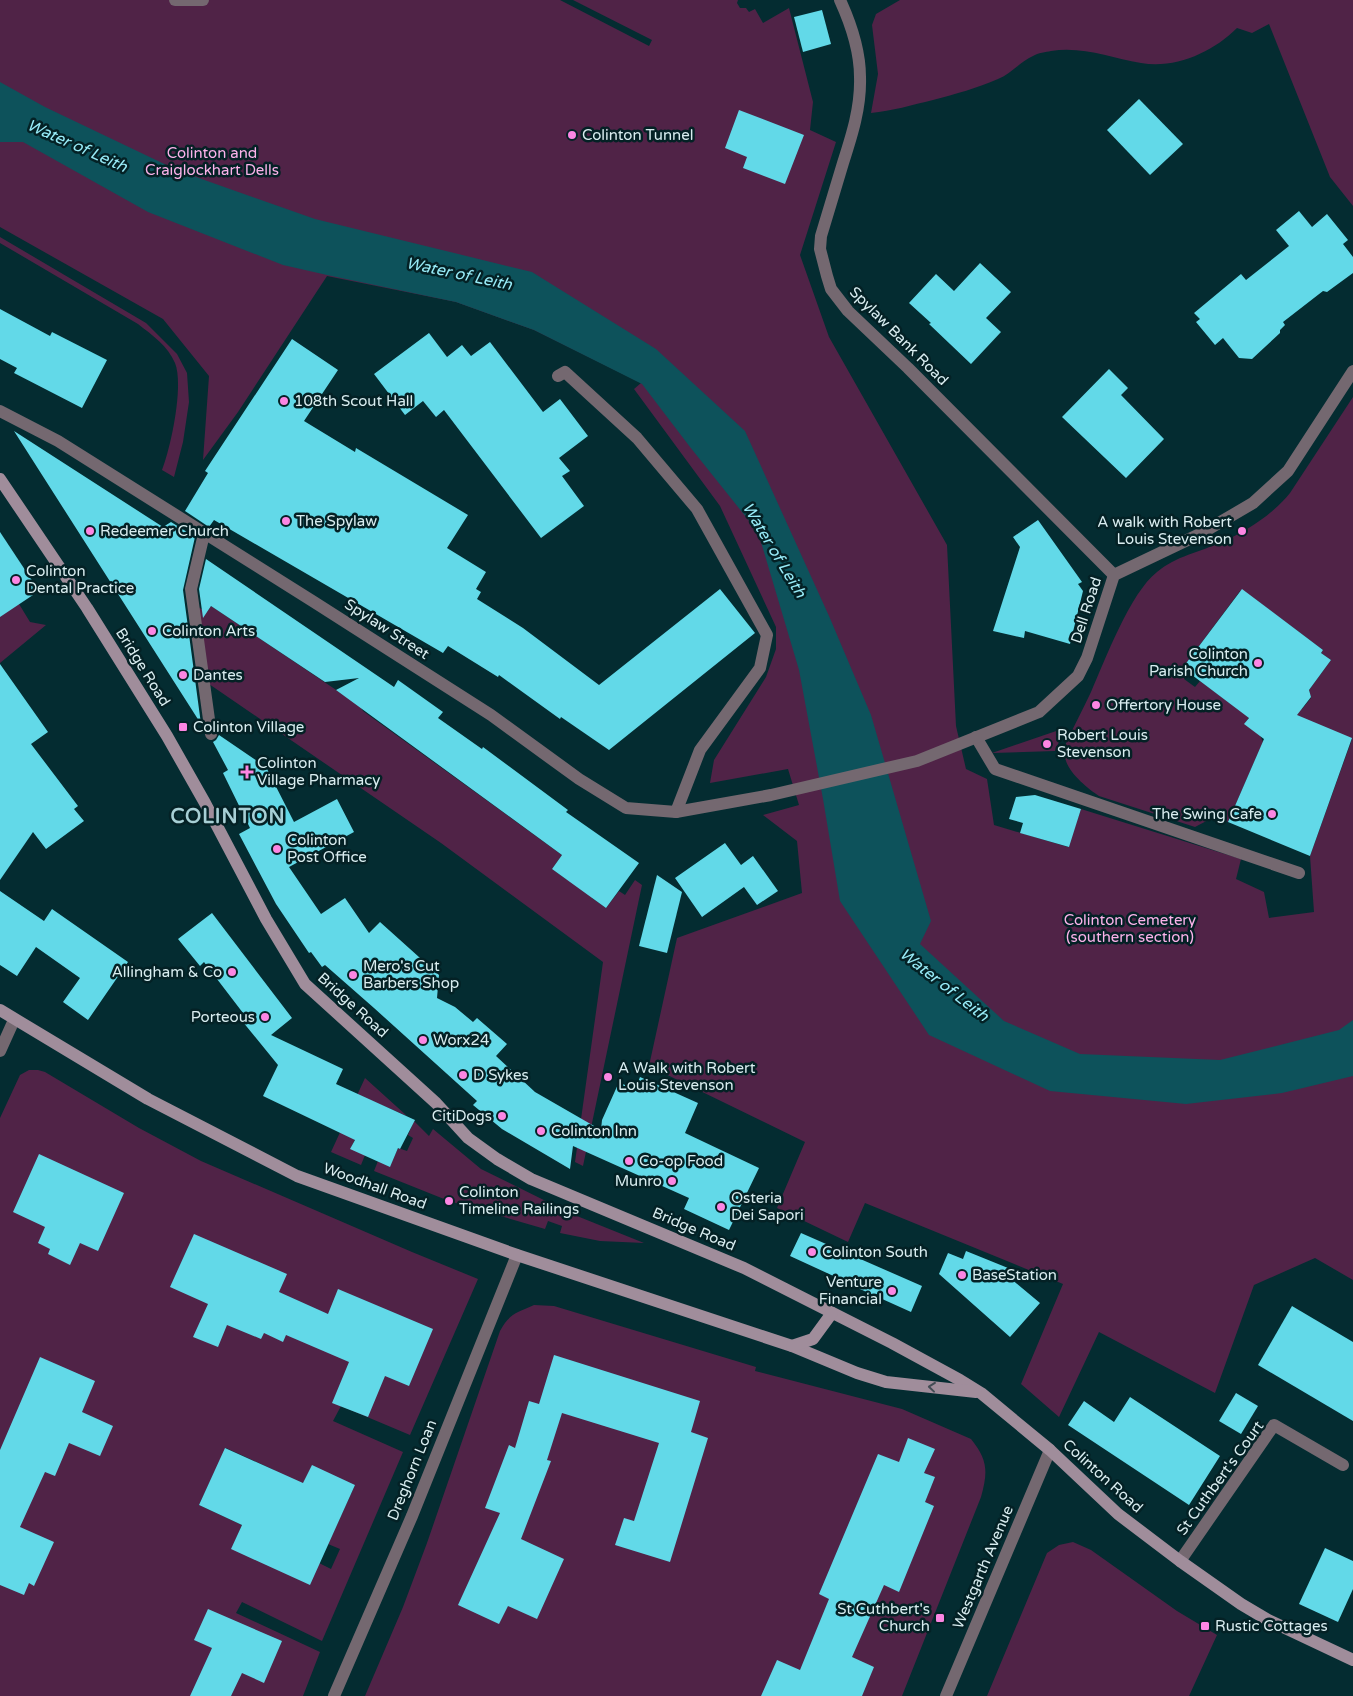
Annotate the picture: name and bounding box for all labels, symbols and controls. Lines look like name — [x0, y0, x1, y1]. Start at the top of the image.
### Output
water label: Water of Leith — [24, 115, 131, 178]
place label: Colinton Tunnel — [582, 126, 693, 144]
marker: Colinton Tunnel — [566, 129, 578, 141]
park label: Colinton and Craiglockhart Dells — [145, 144, 279, 179]
water label: Water of Leith — [404, 253, 515, 295]
street label: Spylaw Bank Road — [846, 283, 952, 389]
place label: 108th Scout Hall — [294, 392, 413, 410]
marker: 108th Scout Hall — [278, 395, 290, 407]
water label: Water of Leith — [738, 499, 811, 602]
place label: The Spylaw — [296, 512, 377, 530]
place label: A walk with Robert Louis Stevenson — [1097, 513, 1232, 548]
marker: The Spylaw — [280, 515, 292, 527]
place label: Redeemer Church — [100, 522, 229, 540]
marker: Redeemer Church — [84, 525, 96, 537]
marker: A walk with Robert Louis Stevenson — [1236, 525, 1248, 537]
place label: Colinton Dental Practice — [26, 562, 134, 597]
marker: Colinton Dental Practice — [10, 574, 22, 586]
street label: Dell Road — [1067, 575, 1105, 645]
street label: Spylaw Street — [341, 595, 433, 663]
place label: Colinton Arts — [162, 622, 255, 640]
street label: Bridge Road — [112, 625, 174, 709]
marker: Colinton Arts — [146, 625, 158, 637]
place label: Colinton Parish Church — [1149, 645, 1248, 680]
marker: Colinton Parish Church — [1252, 657, 1264, 669]
place label: Dantes — [193, 666, 243, 684]
marker: Dantes — [177, 669, 189, 681]
place label: Offertory House — [1106, 696, 1221, 714]
marker: Offertory House — [1090, 699, 1102, 711]
place label: Colinton Village — [193, 718, 304, 736]
marker: Colinton Village — [177, 721, 189, 733]
place label: Robert Louis Stevenson — [1057, 726, 1148, 761]
marker: Robert Louis Stevenson — [1041, 738, 1053, 750]
place label: Colinton Village Pharmacy — [257, 754, 380, 789]
marker: Colinton Village Pharmacy — [241, 766, 253, 778]
district label: COLINTON — [170, 805, 286, 829]
place label: The Swing Cafe — [1152, 805, 1262, 823]
marker: The Swing Cafe — [1266, 808, 1278, 820]
place label: Colinton Post Office — [287, 831, 367, 866]
marker: Colinton Post Office — [271, 843, 283, 855]
park label: Colinton Cemetery (southern section) — [1064, 911, 1196, 946]
water label: Water of Leith — [895, 944, 994, 1027]
place label: Mero's Cut Barbers Shop — [363, 957, 459, 992]
place label: Allingham & Co — [112, 963, 222, 981]
marker: Allingham & Co — [226, 966, 238, 978]
street label: Bridge Road — [314, 969, 392, 1041]
marker: Mero's Cut Barbers Shop — [347, 969, 359, 981]
place label: Porteous — [191, 1008, 255, 1026]
marker: Porteous — [259, 1011, 271, 1023]
place label: Worx24 — [433, 1031, 489, 1049]
marker: Worx24 — [417, 1034, 429, 1046]
place label: A Walk with Robert Louis Stevenson — [618, 1059, 756, 1094]
place label: D Sykes — [473, 1066, 529, 1084]
marker: D Sykes — [457, 1069, 469, 1081]
marker: A Walk with Robert Louis Stevenson — [602, 1071, 614, 1083]
place label: CitiDogs — [432, 1107, 492, 1125]
marker: CitiDogs — [496, 1110, 508, 1122]
place label: Colinton Inn — [551, 1122, 637, 1140]
marker: Colinton Inn — [535, 1125, 547, 1137]
place label: Co-op Food — [639, 1152, 723, 1170]
marker: Co-op Food — [623, 1155, 635, 1167]
street label: Woodhall Road — [321, 1159, 429, 1213]
place label: Munro — [615, 1172, 662, 1190]
marker: Munro — [666, 1175, 678, 1187]
place label: Colinton Timeline Railings — [459, 1183, 579, 1218]
place label: Osteria Dei Sapori — [731, 1189, 804, 1224]
marker: Colinton Timeline Railings — [443, 1195, 455, 1207]
marker: Osteria Dei Sapori — [715, 1201, 727, 1213]
street label: Bridge Road — [650, 1203, 738, 1255]
place label: Colinton South — [822, 1243, 928, 1261]
marker: Colinton South — [806, 1246, 818, 1258]
place label: BaseStation — [972, 1266, 1057, 1284]
marker: BaseStation — [956, 1269, 968, 1281]
place label: Venture Financial — [819, 1273, 882, 1308]
marker: Venture Financial — [886, 1285, 898, 1297]
one-way arrow — [928, 1382, 936, 1393]
street label: Dreghorn Loan — [384, 1417, 440, 1523]
street label: St Cuthbert's Court — [1173, 1417, 1268, 1539]
street label: Colinton Road — [1059, 1435, 1147, 1517]
street label: Westgarth Avenue — [949, 1503, 1017, 1631]
place label: St Cuthbert's Church — [837, 1600, 930, 1635]
marker: St Cuthbert's Church — [934, 1612, 946, 1624]
place label: Rustic Cottages — [1215, 1617, 1328, 1635]
marker: Rustic Cottages — [1199, 1620, 1211, 1632]

